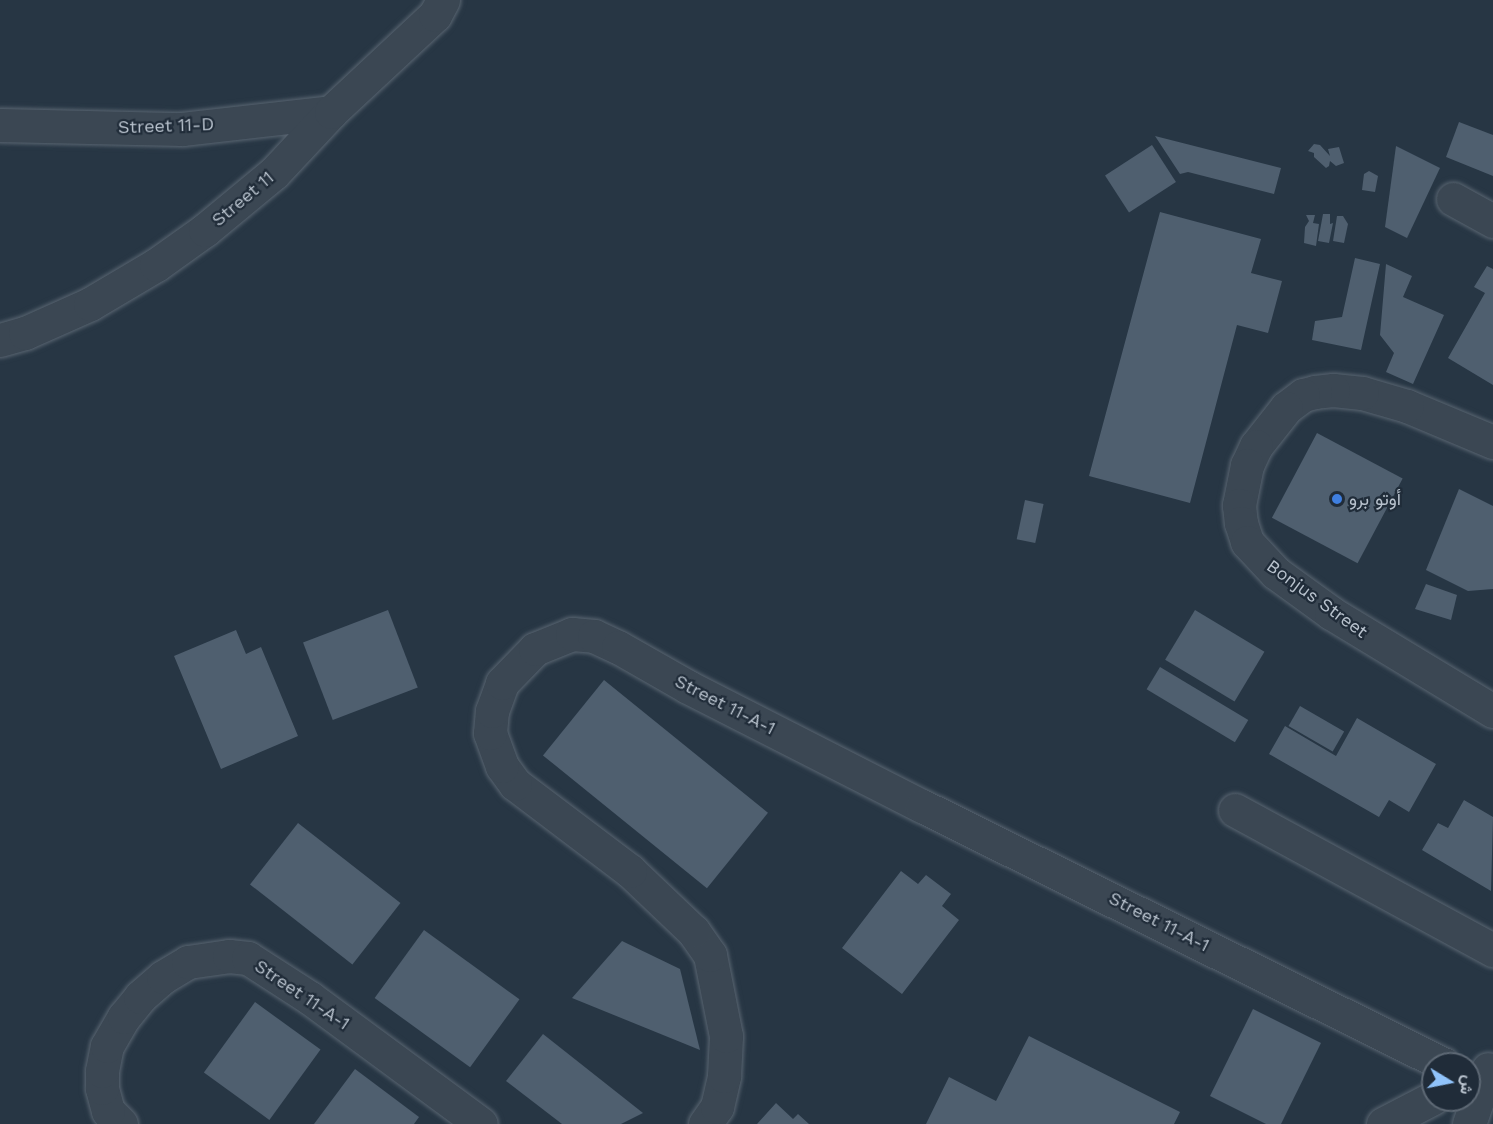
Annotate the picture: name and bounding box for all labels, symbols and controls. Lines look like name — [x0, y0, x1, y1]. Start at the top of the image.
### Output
street label: Street 11-D — [117, 114, 215, 138]
street label: Street 11 — [208, 167, 278, 231]
place label: أوتو برو — [1349, 488, 1401, 510]
marker: أوتو برو — [1330, 492, 1344, 506]
street label: Bonjus Street — [1262, 555, 1372, 643]
street label: Street 11-A-1 — [671, 670, 779, 740]
street label: Street 11-A-1 — [1105, 887, 1213, 957]
street label: Street 11-A-1 — [250, 955, 354, 1035]
north arrow — [1421, 1052, 1481, 1112]
text: ش — [1456, 1074, 1478, 1096]

